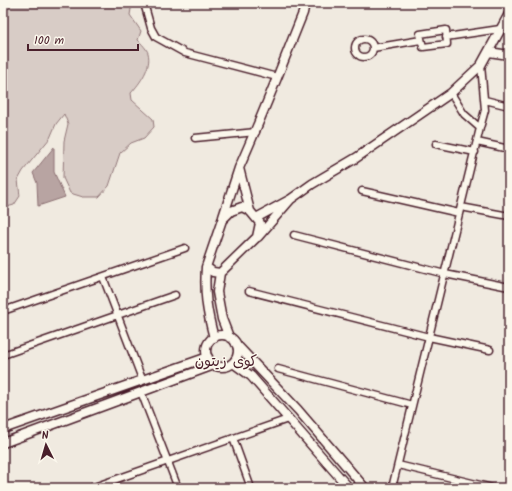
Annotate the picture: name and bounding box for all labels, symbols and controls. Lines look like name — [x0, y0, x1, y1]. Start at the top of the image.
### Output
scale bar — [28, 26, 138, 52]
text: 100 m — [34, 31, 65, 50]
district label: کوی زیتون — [195, 350, 257, 374]
north arrow — [26, 425, 66, 465]
text: N — [41, 427, 50, 445]

